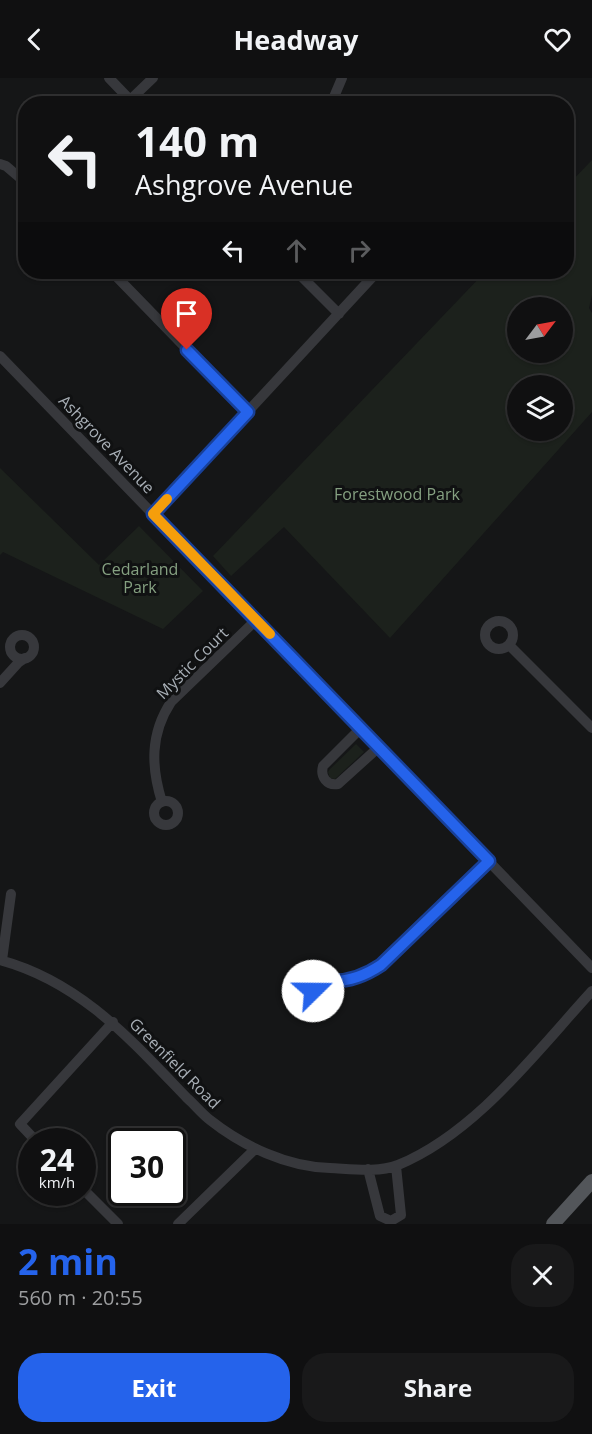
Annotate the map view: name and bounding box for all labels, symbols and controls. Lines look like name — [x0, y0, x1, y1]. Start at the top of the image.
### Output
text: Headway — [234, 21, 358, 58]
icon: back — [18, 23, 51, 56]
icon: heart — [541, 23, 574, 56]
text: 140 m — [135, 112, 259, 169]
icon: left — [36, 120, 114, 198]
text: Ashgrove Avenue — [135, 166, 353, 203]
icon: left — [217, 234, 250, 267]
icon: ahead — [280, 234, 313, 267]
icon: right — [343, 234, 376, 267]
pin — [161, 288, 212, 350]
icon: arrive — [170, 297, 203, 330]
north arrow — [507, 297, 573, 363]
map controls — [507, 297, 573, 441]
button: layers — [507, 375, 573, 441]
street label: Ashgrove Avenue — [54, 390, 160, 498]
park label: Forestwood Park — [334, 483, 460, 505]
park label: Cedarland Park — [102, 558, 178, 598]
street label: Mystic Court — [151, 622, 233, 704]
position arrow — [281, 959, 345, 1023]
street label: Greenfield Road — [125, 1013, 225, 1113]
speed limit sign: 30 — [108, 1128, 186, 1206]
text: 24 — [40, 1139, 74, 1180]
text: km/h — [39, 1172, 75, 1192]
text: 2 min — [18, 1237, 118, 1286]
button: close — [511, 1244, 574, 1307]
text: 560 m · 20:55 — [18, 1284, 143, 1311]
button: Exit — [18, 1353, 290, 1422]
button: Share — [302, 1353, 574, 1422]

